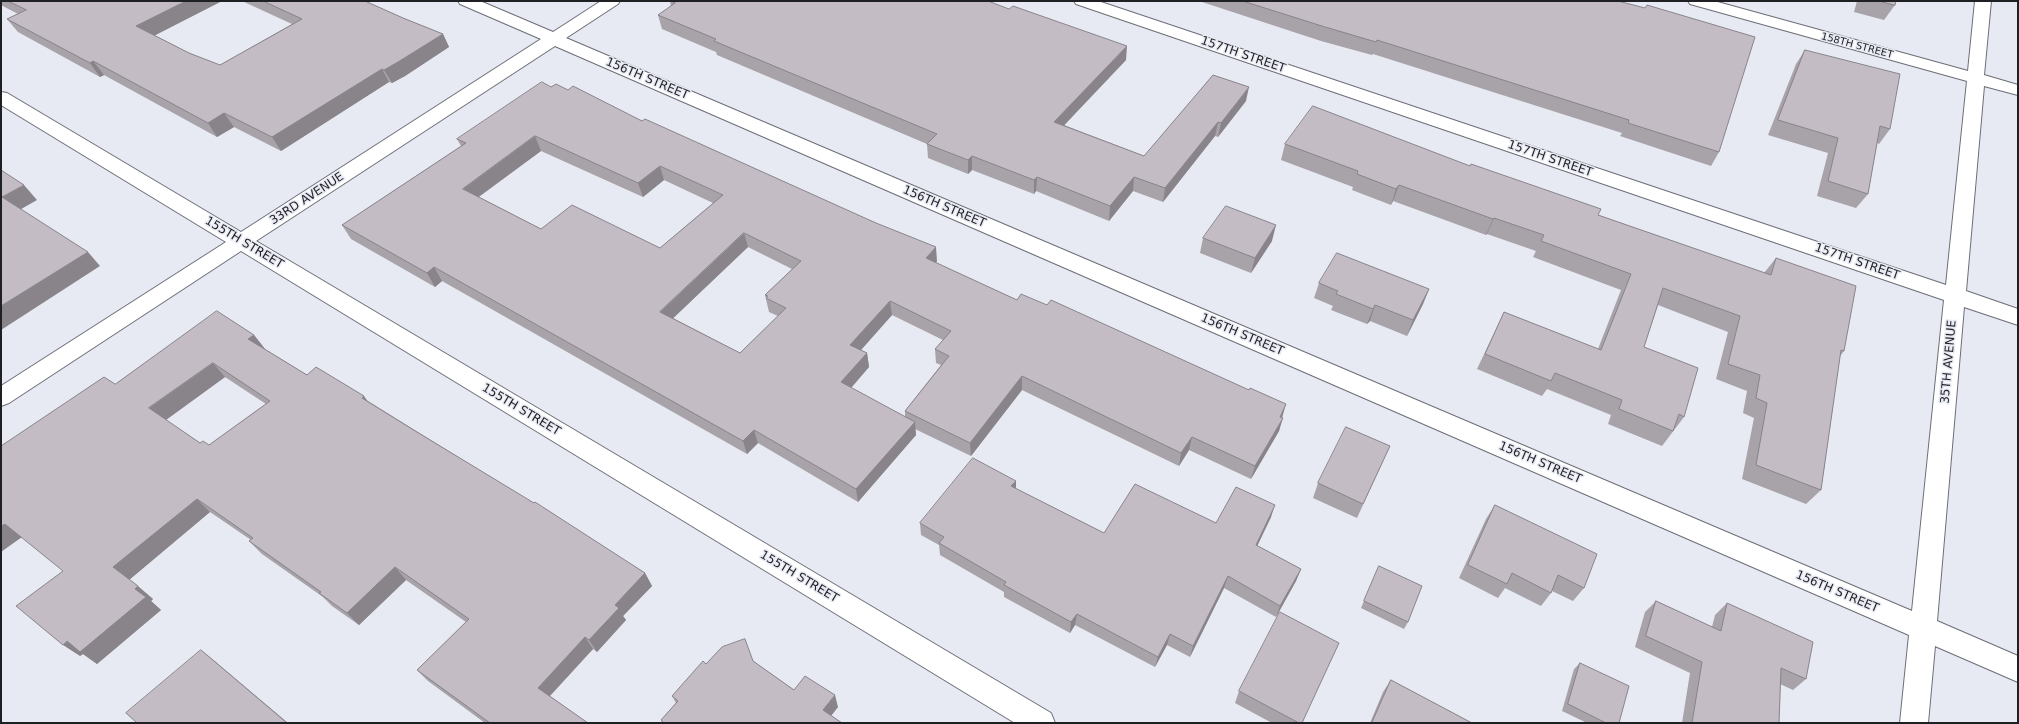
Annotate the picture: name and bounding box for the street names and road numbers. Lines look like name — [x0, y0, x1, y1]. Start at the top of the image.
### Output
street label: 158TH STREET — [1820, 31, 1894, 61]
street label: 157TH STREET — [1199, 34, 1287, 76]
street label: 156TH STREET — [603, 55, 691, 103]
street label: 157TH STREET — [1506, 138, 1594, 180]
street label: 33RD AVENUE — [267, 170, 347, 228]
street label: 156TH STREET — [900, 183, 988, 231]
street label: 155TH STREET — [202, 214, 286, 272]
street label: 157TH STREET — [1813, 241, 1901, 283]
street label: 156TH STREET — [1198, 311, 1286, 359]
street label: 35TH AVENUE — [1938, 320, 1960, 404]
street label: 155TH STREET — [479, 381, 563, 439]
street label: 156TH STREET — [1496, 439, 1584, 487]
street label: 155TH STREET — [757, 548, 841, 606]
street label: 156TH STREET — [1793, 568, 1881, 616]

